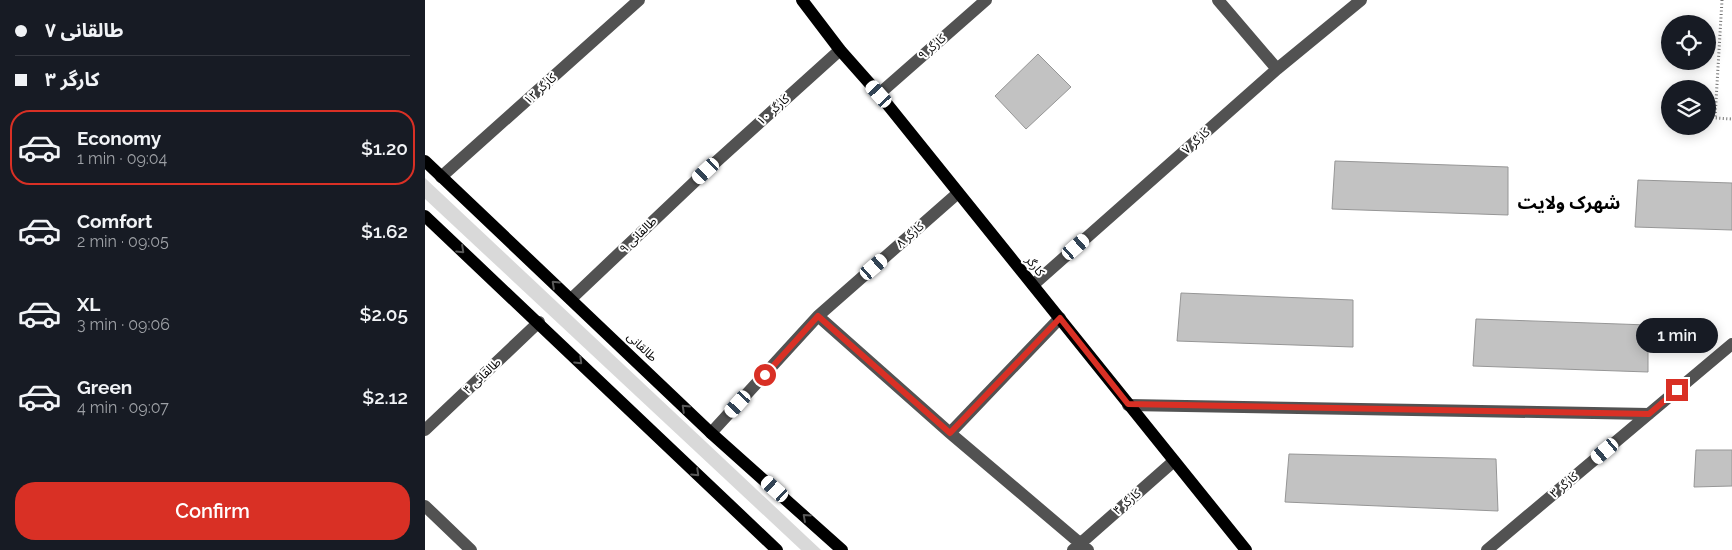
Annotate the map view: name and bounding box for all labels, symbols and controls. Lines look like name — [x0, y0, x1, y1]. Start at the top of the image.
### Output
map controls — [1661, 15, 1716, 135]
button: locate — [1661, 15, 1716, 70]
text: طالقانی ۷ — [45, 19, 123, 41]
street label: کارگر ۹ — [915, 31, 949, 63]
text: کارگر ۳ — [45, 68, 99, 90]
street label: کارگر ۱۲ — [521, 70, 560, 107]
car — [863, 78, 894, 110]
button: layers — [1661, 80, 1716, 135]
street label: کارگر ۱۰ — [754, 91, 793, 128]
street label: کارگر ۷ — [1179, 124, 1213, 157]
icon: car — [17, 125, 62, 170]
text: Economy — [77, 127, 161, 149]
text: $1.20 — [361, 137, 408, 159]
text: 1 min · 09:04 — [77, 149, 167, 168]
car — [689, 155, 722, 187]
district label: شهرک ولایت — [1518, 192, 1620, 214]
icon: car — [17, 208, 62, 253]
text: Comfort — [77, 210, 152, 232]
street label: طالقانی ۹ — [617, 214, 659, 256]
street label: کارگر ۸ — [893, 219, 927, 251]
text: $1.62 — [361, 220, 408, 242]
car — [1059, 231, 1092, 263]
text: 2 min · 09:05 — [77, 232, 169, 251]
one-way arrow — [455, 244, 464, 253]
car — [857, 251, 890, 283]
street label: کارگر — [1022, 252, 1048, 280]
one-way arrow — [552, 281, 561, 290]
icon: car — [17, 291, 62, 336]
text: XL — [77, 293, 100, 315]
text: $2.05 — [359, 303, 408, 325]
text: 3 min · 09:06 — [77, 315, 170, 334]
callout: 1 min — [1636, 318, 1718, 352]
text: 1 min — [1657, 326, 1697, 345]
street label: طالقانی — [624, 329, 660, 365]
street label: طالقانی ۴ — [460, 355, 504, 397]
one-way arrow — [573, 355, 582, 364]
route start — [754, 364, 776, 386]
icon: car — [17, 374, 62, 419]
text: Green — [77, 376, 132, 398]
route end — [1666, 379, 1688, 401]
text: $2.12 — [362, 386, 408, 408]
car — [722, 388, 753, 420]
text: 4 min · 09:07 — [77, 398, 169, 417]
one-way arrow — [682, 405, 691, 414]
car — [1588, 436, 1621, 466]
one-way arrow — [691, 467, 700, 476]
street label: کارگر ۳ — [1547, 469, 1582, 501]
car — [758, 473, 791, 505]
button: Confirm — [15, 482, 410, 540]
street label: کارگر ۴ — [1110, 486, 1144, 518]
one-way arrow — [803, 514, 812, 523]

